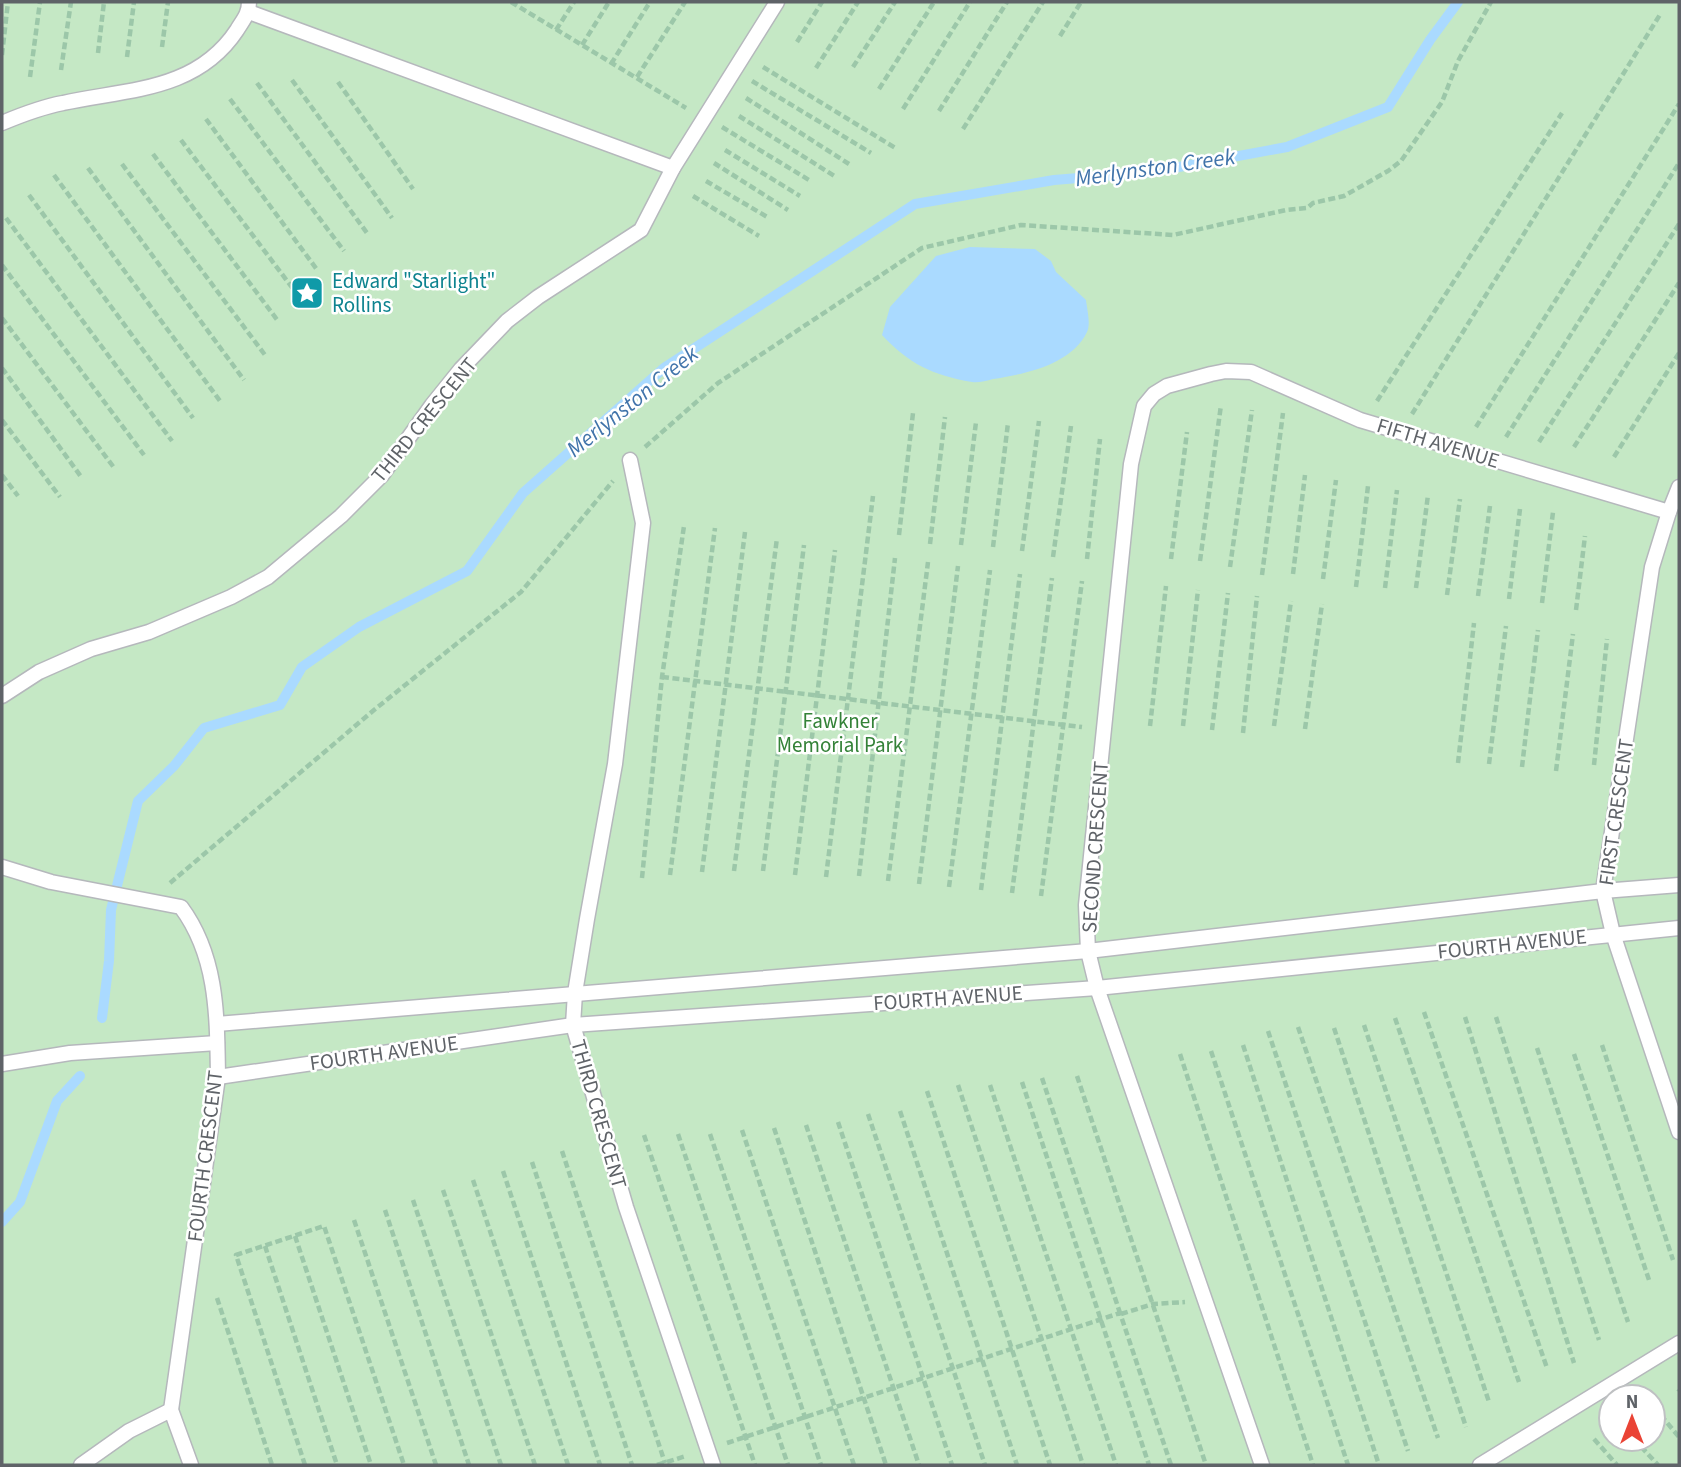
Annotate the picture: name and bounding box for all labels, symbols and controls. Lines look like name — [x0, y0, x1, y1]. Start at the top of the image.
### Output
water label: Merlynston Creek — [1073, 140, 1238, 195]
place label: Edward "Starlight" Rollins — [332, 266, 495, 320]
place icon: Edward "Starlight" Rollins — [288, 274, 326, 312]
water label: Merlynston Creek — [559, 337, 706, 465]
street label: THIRD CRESCENT — [364, 351, 484, 489]
street label: FIFTH AVENUE — [1373, 410, 1503, 476]
park label: Fawkner Memorial Park — [777, 706, 904, 760]
street label: FIRST CRESCENT — [1591, 737, 1641, 887]
street label: SECOND CRESCENT — [1074, 760, 1116, 934]
street label: FOURTH AVENUE — [1436, 921, 1588, 967]
street label: FOURTH AVENUE — [872, 978, 1024, 1018]
street label: FOURTH AVENUE — [308, 1028, 460, 1078]
street label: THIRD CRESCENT — [563, 1036, 635, 1192]
street label: FOURTH CRESCENT — [180, 1069, 230, 1243]
north arrow — [1597, 1383, 1667, 1453]
text: N — [1626, 1389, 1638, 1416]

